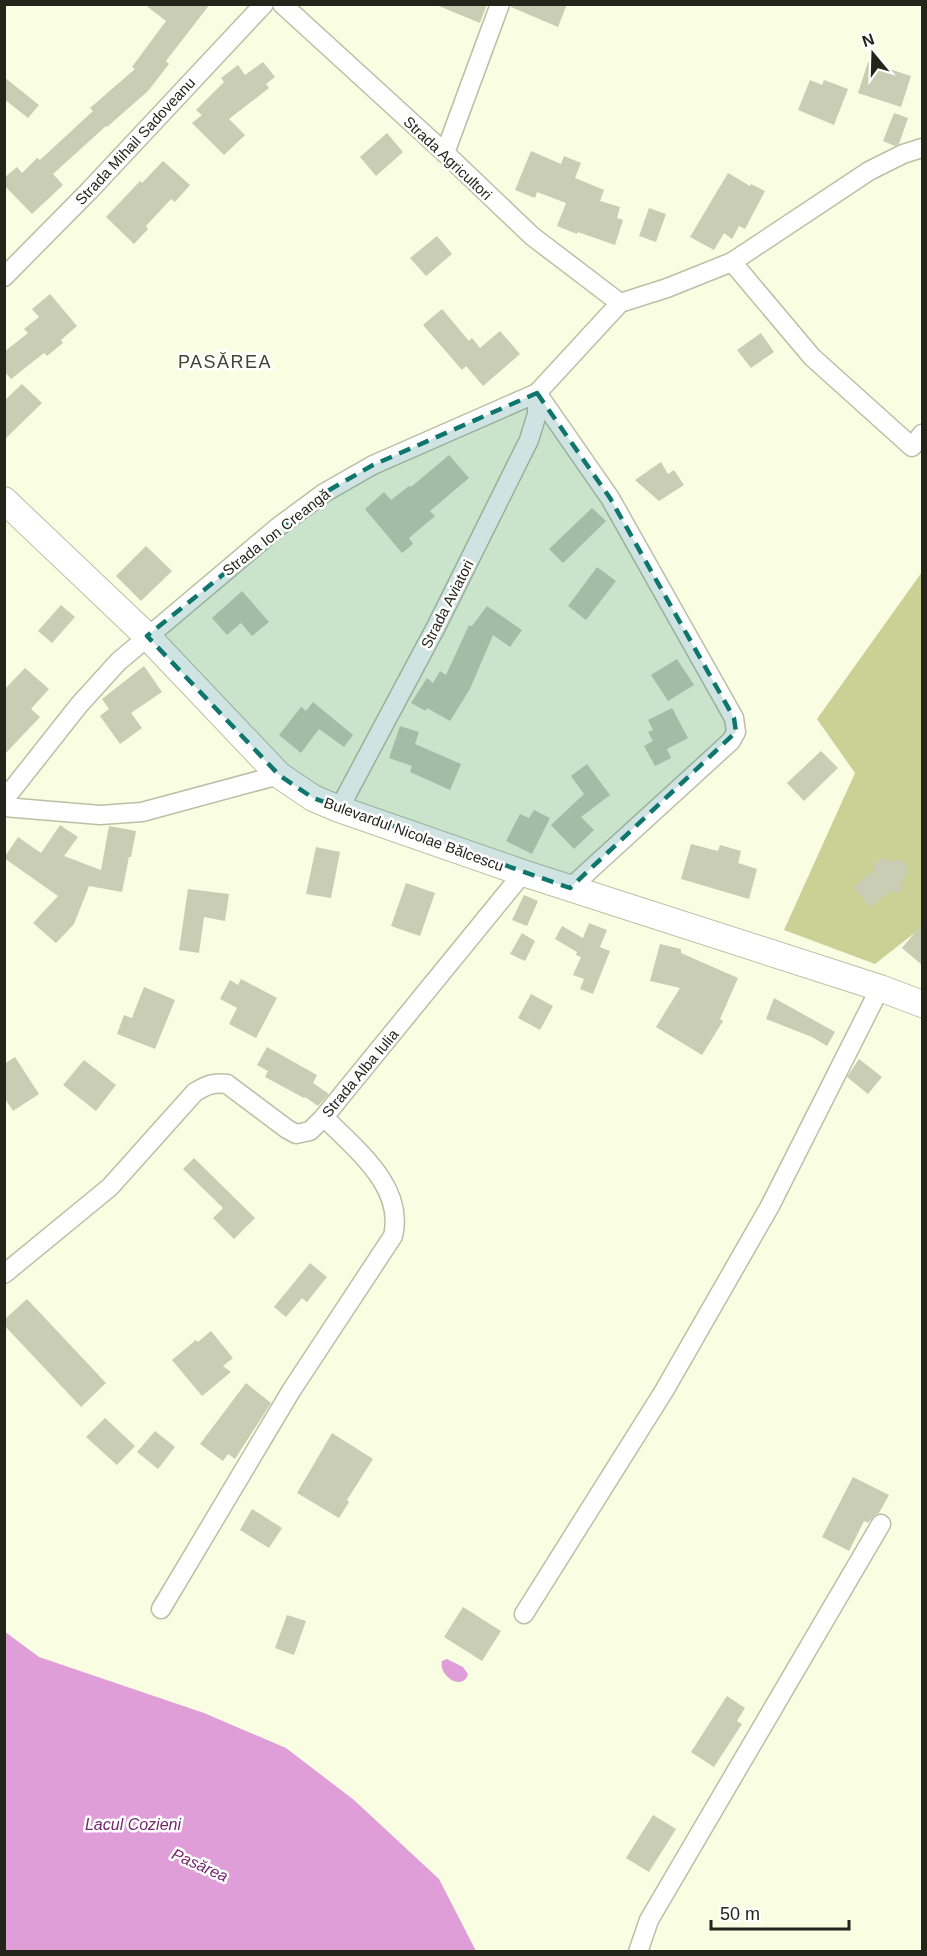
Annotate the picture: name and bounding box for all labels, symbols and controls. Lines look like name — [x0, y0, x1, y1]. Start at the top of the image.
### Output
north arrow — [843, 24, 903, 84]
text: N — [860, 30, 877, 50]
street label: Strada Mihail Sadoveanu — [72, 74, 198, 208]
street label: Strada Agricultori — [400, 113, 496, 203]
district label: PASĂREA — [178, 352, 272, 372]
street label: Strada Ion Creangă — [219, 485, 333, 579]
street label: Strada Aviatori — [417, 557, 477, 651]
street label: Bulevardul Nicolae Bălcescu — [322, 794, 506, 874]
street label: Strada Alba Iulia — [318, 1025, 402, 1120]
water label: Lacul Cozieni — [85, 1816, 181, 1833]
water label: Pasărea — [169, 1845, 231, 1885]
scale bar — [711, 1893, 849, 1931]
text: 50 m — [720, 1904, 760, 1924]

